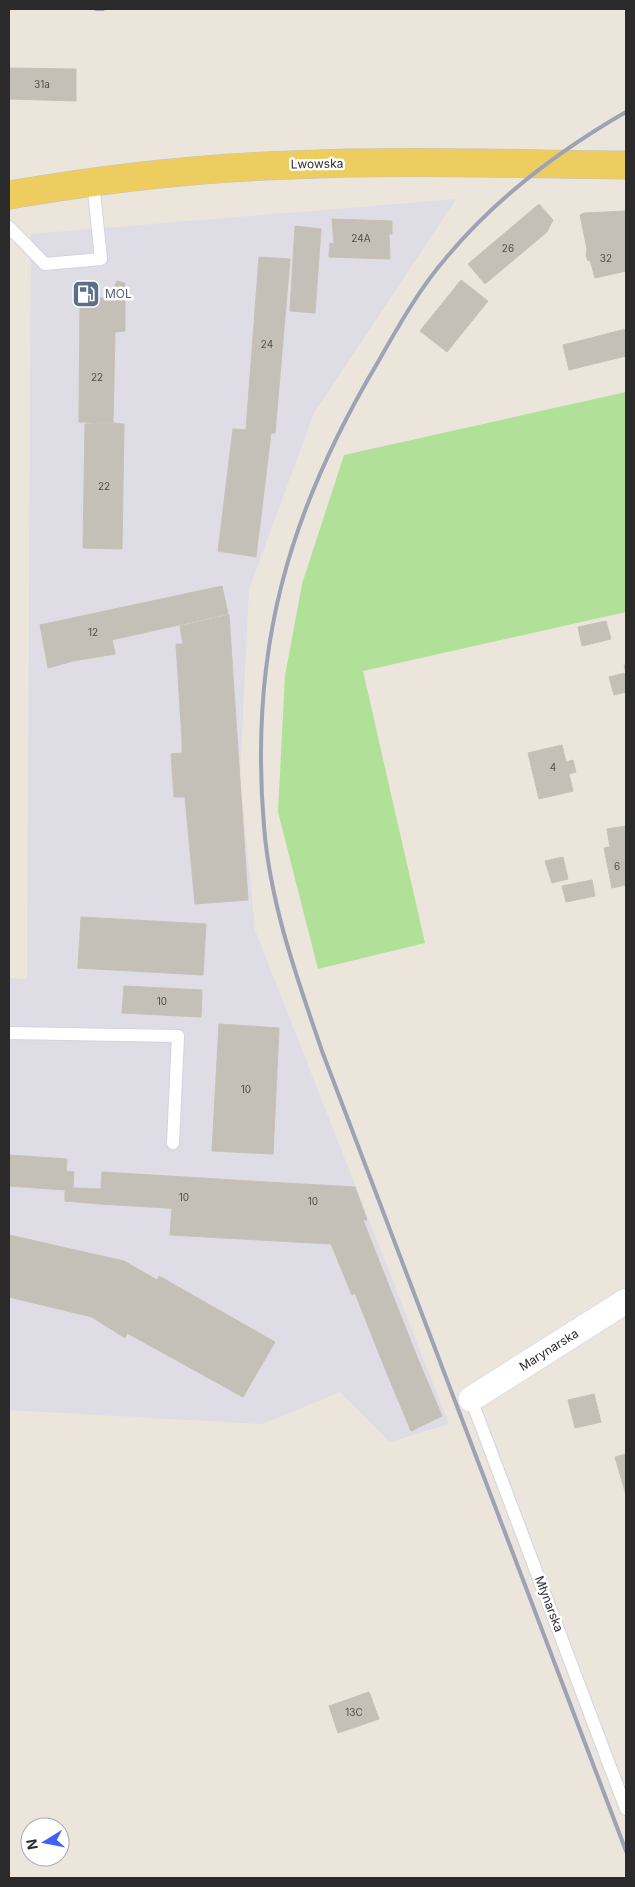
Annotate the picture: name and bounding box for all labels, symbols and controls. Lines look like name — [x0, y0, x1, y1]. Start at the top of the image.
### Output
house number: 31a — [34, 78, 50, 90]
street label: Lwowska — [290, 156, 344, 171]
house number: 24A — [351, 232, 371, 244]
house number: 26 — [502, 242, 514, 254]
house number: 32 — [600, 252, 612, 264]
fuel station icon: MOL — [71, 279, 101, 309]
place label: MOL — [105, 286, 132, 301]
house number: 24 — [261, 338, 273, 350]
house number: 22 — [91, 371, 103, 383]
house number: 22 — [98, 480, 110, 492]
house number: 12 — [88, 626, 98, 638]
house number: 4 — [550, 761, 556, 773]
house number: 6 — [614, 860, 620, 872]
house number: 10 — [157, 995, 167, 1007]
house number: 10 — [241, 1083, 251, 1095]
house number: 10 — [179, 1191, 189, 1203]
house number: 10 — [308, 1195, 318, 1207]
street label: Marynarska — [516, 1325, 581, 1374]
street label: Młynarska — [532, 1574, 567, 1634]
house number: 13C — [345, 1706, 363, 1718]
north arrow — [20, 1817, 70, 1867]
text: N — [22, 1838, 41, 1851]

